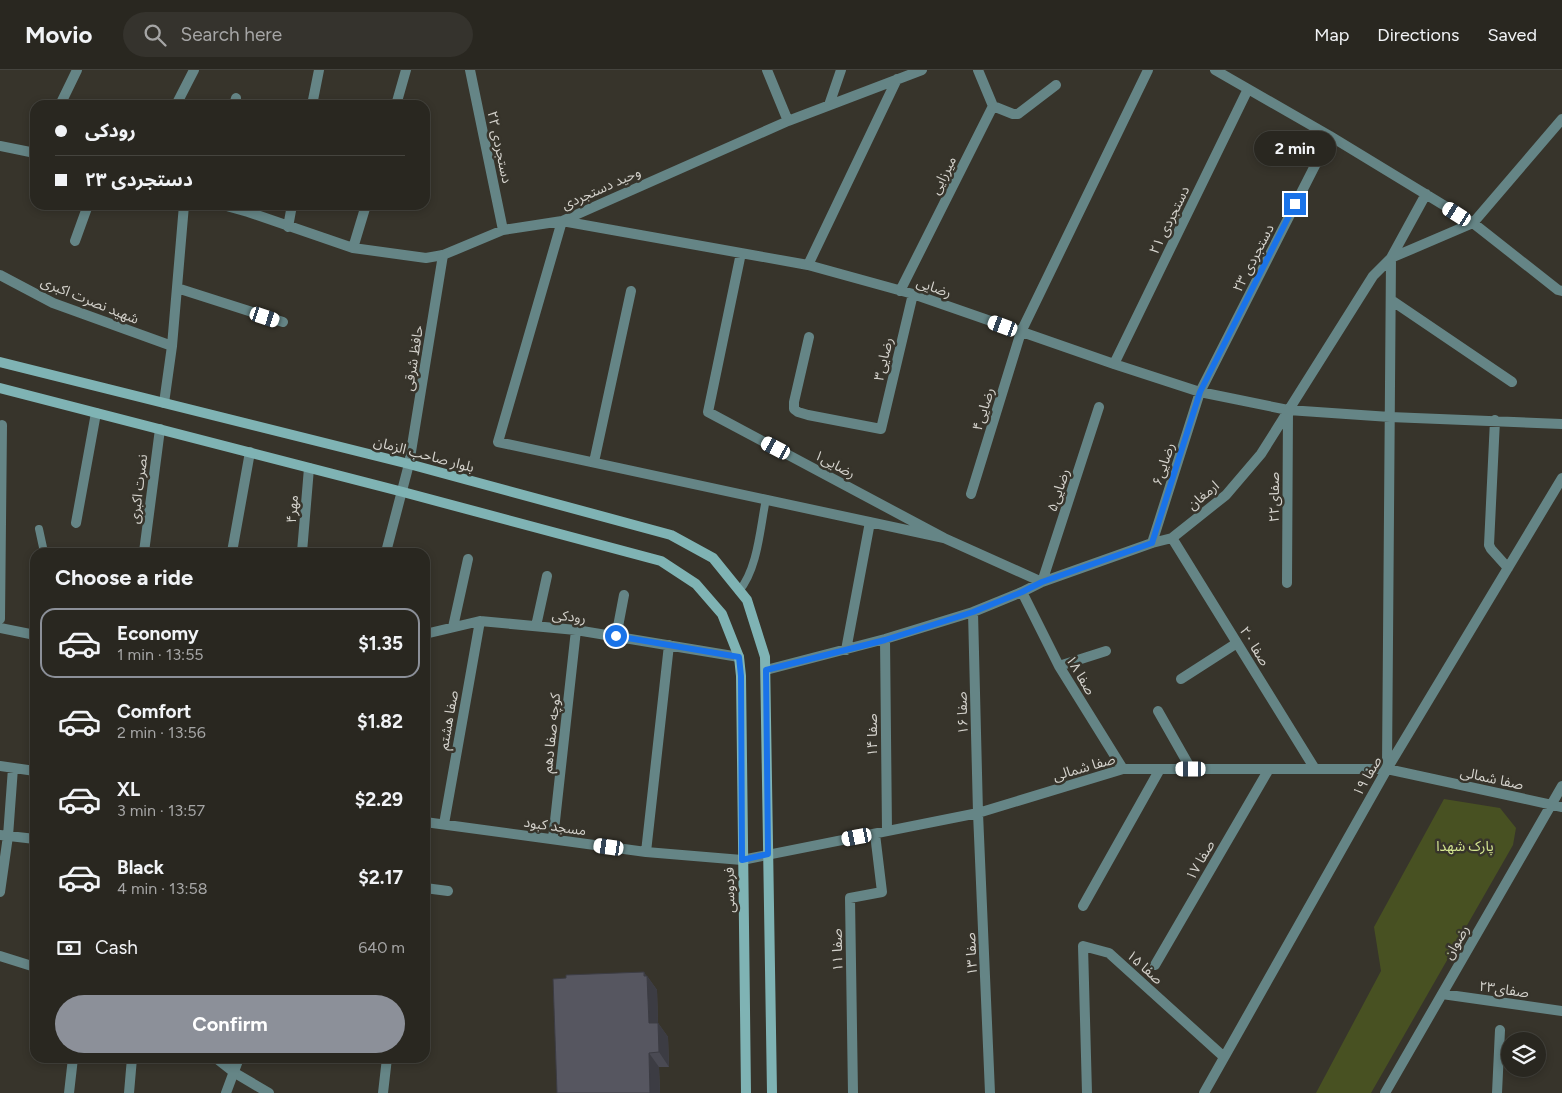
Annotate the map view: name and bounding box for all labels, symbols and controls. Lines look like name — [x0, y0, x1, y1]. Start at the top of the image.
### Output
search box — [123, 12, 473, 57]
text: Movio — [25, 20, 93, 49]
icon: search — [141, 21, 169, 49]
text: Search here — [181, 23, 282, 46]
text: Map — [1314, 24, 1349, 46]
text: Directions — [1377, 24, 1459, 46]
text: Saved — [1487, 24, 1537, 46]
street label: دستجردی ۲۲ — [484, 109, 516, 185]
text: رودکی — [85, 119, 136, 142]
callout: 2 min — [1254, 132, 1336, 166]
text: 2 min — [1275, 139, 1315, 158]
street label: میرزایی — [927, 153, 960, 197]
street label: وحید دستجردی — [559, 163, 643, 213]
text: دستجردی ۲۳ — [85, 168, 193, 191]
street label: دستجردی ۲۱ — [1146, 183, 1193, 257]
route end — [1284, 193, 1306, 215]
car — [1440, 200, 1473, 228]
street label: دستجردی ۲۳ — [1229, 221, 1278, 295]
street label: شهید نصرت اکبری — [38, 273, 141, 328]
street label: رضایی — [914, 274, 954, 301]
car — [248, 305, 281, 329]
car — [986, 314, 1019, 338]
street label: حافظ شرقی — [400, 324, 427, 392]
street label: رضایی۳ — [870, 336, 897, 382]
street label: رضایی۴ — [969, 386, 998, 433]
street label: بلوار صاحب الزمان — [372, 433, 476, 476]
car — [759, 434, 792, 462]
street label: رضایی۶ — [1149, 441, 1178, 488]
street label: رضایی۱ — [811, 447, 858, 482]
street label: نصرت اکبری — [126, 453, 151, 525]
street label: رضایی۵ — [1044, 467, 1073, 514]
street label: صفای۲۲ — [1266, 471, 1283, 522]
street label: ارمغان — [1184, 477, 1223, 514]
street label: مهر۴ — [283, 494, 302, 524]
text: Choose a ride — [55, 564, 193, 591]
street label: رودکی — [551, 606, 587, 627]
icon: car — [57, 621, 102, 666]
text: Economy — [117, 622, 199, 645]
street label: صفا ۲۰ — [1236, 623, 1273, 669]
route start — [605, 625, 627, 647]
text: $1.35 — [358, 632, 403, 655]
text: 1 min · 13:55 — [117, 645, 204, 664]
street label: صفا ۱۸ — [1062, 652, 1099, 698]
street label: صفا هشتم — [435, 689, 464, 752]
street label: صفا ۱۶ — [953, 691, 972, 735]
street label: کوچه صفا دهم — [539, 692, 566, 774]
icon: car — [57, 699, 102, 744]
text: Comfort — [117, 700, 192, 723]
text: $1.82 — [357, 710, 403, 733]
street label: صفا ۱۴ — [864, 713, 881, 757]
text: 2 min · 13:56 — [117, 723, 206, 742]
street label: صفا شمالی — [1051, 750, 1118, 784]
street label: صفا ۱۹ — [1349, 753, 1386, 799]
car — [1176, 762, 1206, 777]
street label: صفا شمالی — [1459, 764, 1525, 794]
icon: car — [57, 777, 102, 822]
text: XL — [117, 778, 140, 801]
text: $2.29 — [355, 788, 403, 811]
text: 3 min · 13:57 — [117, 801, 205, 820]
street label: مسجد کبود — [523, 814, 587, 839]
car — [840, 827, 873, 847]
car — [593, 837, 624, 857]
street label: صفا ۱۷ — [1182, 837, 1219, 883]
park label: پارک شهدا — [1436, 838, 1494, 856]
icon: car — [57, 855, 102, 900]
text: Black — [117, 856, 164, 879]
text: $2.17 — [358, 866, 403, 889]
street label: فردوسی — [721, 867, 738, 913]
text: 4 min · 13:58 — [117, 879, 208, 898]
street label: رضوان — [1440, 922, 1473, 962]
street label: صفا ۱۱ — [829, 928, 846, 972]
street label: صفا ۱۳ — [962, 932, 981, 976]
icon: cash — [55, 934, 83, 962]
text: Cash — [95, 936, 138, 959]
text: 640 m — [358, 938, 405, 957]
street label: صفا ۱۵ — [1123, 947, 1167, 988]
street label: صفای۲۳ — [1478, 978, 1530, 1001]
button: Confirm — [55, 995, 405, 1053]
map controls — [1501, 1032, 1546, 1077]
button: layers — [1501, 1032, 1546, 1077]

